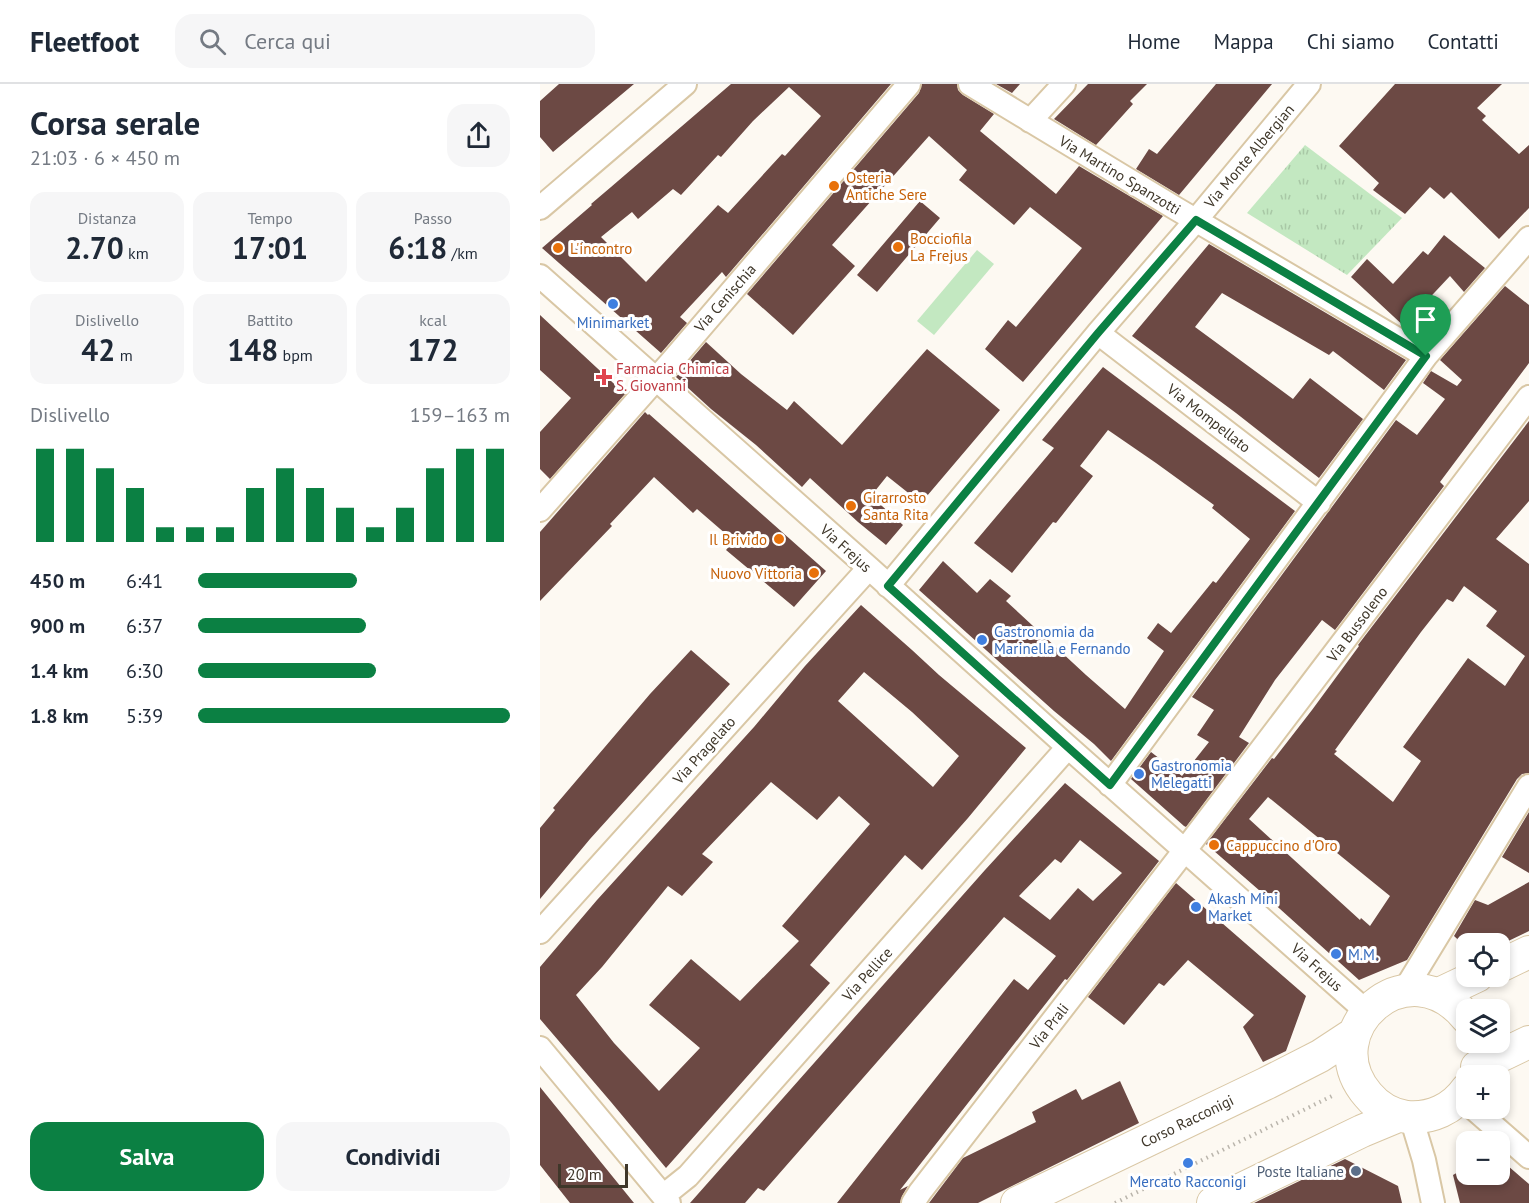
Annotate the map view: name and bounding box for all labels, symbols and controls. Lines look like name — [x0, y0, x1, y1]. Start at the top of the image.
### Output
search box — [175, 14, 595, 68]
text: Fleetfoot — [30, 23, 139, 60]
icon: search — [196, 25, 229, 58]
text: Cerca qui — [244, 27, 331, 55]
text: Home — [1127, 28, 1181, 55]
text: Mappa — [1214, 28, 1274, 55]
text: Chi siamo — [1307, 28, 1395, 55]
text: Contatti — [1428, 28, 1499, 55]
street label: Via Monte Albergian — [1199, 100, 1298, 213]
text: Corsa serale — [30, 101, 200, 144]
button: share — [447, 104, 510, 167]
street label: Via Martino Spanzotti — [1055, 131, 1184, 219]
text: 21:03 · 6 × 450 m — [30, 145, 180, 171]
place label: Osteria Antiche Sere — [846, 168, 927, 204]
marker: Osteria Antiche Sere — [827, 179, 841, 193]
text: Distanza — [78, 208, 136, 228]
text: Tempo — [247, 208, 293, 228]
text: Passo — [414, 208, 452, 228]
text: 2.70 — [65, 228, 124, 267]
text: 17:01 — [232, 228, 308, 267]
text: 6:18 — [388, 228, 447, 267]
place label: Bocciofila La Frejus — [910, 229, 972, 265]
place label: L'incontro — [570, 239, 632, 258]
marker: Bocciofila La Frejus — [891, 240, 905, 254]
marker: L'incontro — [551, 241, 565, 255]
text: km — [124, 243, 149, 263]
text: /km — [447, 243, 478, 263]
street label: Via Cenischia — [689, 260, 760, 337]
pin — [1400, 294, 1451, 356]
marker: Minimarket — [606, 297, 620, 311]
icon: arrive — [1409, 303, 1442, 336]
text: Dislivello — [75, 310, 139, 330]
text: Battito — [247, 310, 293, 330]
text: kcal — [419, 310, 447, 330]
place label: Minimarket — [577, 313, 649, 332]
text: 42 — [81, 330, 115, 369]
text: 148 — [227, 330, 278, 369]
text: 172 — [407, 330, 459, 369]
text: m — [115, 345, 133, 365]
text: bpm — [278, 345, 313, 365]
place label: Farmacia Chimica S. Giovanni — [616, 359, 729, 395]
marker: Farmacia Chimica S. Giovanni — [597, 370, 611, 384]
street label: Via Mompellato — [1163, 379, 1255, 457]
text: Dislivello — [30, 402, 110, 428]
text: 159–163 m — [410, 402, 510, 428]
place label: Girarrosto Santa Rita — [863, 488, 929, 524]
marker: Girarrosto Santa Rita — [844, 499, 858, 513]
street label: Via Frejus — [816, 519, 876, 576]
place label: Il Brivido — [709, 530, 767, 549]
marker: Il Brivido — [772, 532, 786, 546]
place label: Nuovo Vittoria — [710, 564, 802, 583]
marker: Nuovo Vittoria — [807, 566, 821, 580]
text: 450 m — [30, 568, 85, 594]
text: 6:41 — [126, 568, 163, 594]
street label: Via Bussoleno — [1322, 582, 1392, 666]
text: 900 m — [30, 613, 85, 639]
text: 6:37 — [126, 613, 163, 639]
place label: Gastronomia da Marinella e Fernando — [994, 622, 1131, 658]
marker: Gastronomia da Marinella e Fernando — [975, 633, 989, 647]
text: 1.4 km — [30, 658, 89, 684]
text: 6:30 — [126, 658, 163, 684]
text: 1.8 km — [30, 703, 89, 729]
text: 5:39 — [126, 703, 163, 729]
street label: Via Pragelato — [668, 712, 739, 789]
place label: Gastronomia Melegatti — [1151, 756, 1232, 792]
marker: Gastronomia Melegatti — [1132, 767, 1146, 781]
place label: Cappuccino d'Oro — [1226, 836, 1338, 855]
marker: Cappuccino d'Oro — [1207, 838, 1221, 852]
place label: Akash Mini Market — [1208, 889, 1278, 925]
marker: Akash Mini Market — [1189, 900, 1203, 914]
map controls — [1456, 933, 1510, 1185]
button: locate — [1456, 933, 1510, 987]
street label: Via Frejus — [1287, 938, 1347, 995]
street label: Via Pellice — [837, 943, 896, 1006]
place label: M.M. — [1348, 945, 1378, 964]
marker: M.M. — [1329, 947, 1343, 961]
street label: Via Prali — [1025, 999, 1073, 1053]
button: layers — [1456, 999, 1510, 1053]
button: + — [1456, 1065, 1510, 1119]
street label: Corso Racconigi — [1137, 1090, 1237, 1152]
button: Salva — [30, 1122, 264, 1191]
button: Condividi — [276, 1122, 510, 1191]
button: − — [1456, 1131, 1510, 1185]
marker: Mercato Racconigi — [1181, 1156, 1195, 1170]
scale bar — [558, 1161, 628, 1188]
place label: Poste Italiane — [1257, 1162, 1344, 1181]
text: 20 m — [567, 1164, 602, 1184]
marker: Poste Italiane — [1349, 1164, 1363, 1178]
place label: Mercato Racconigi — [1129, 1172, 1247, 1191]

